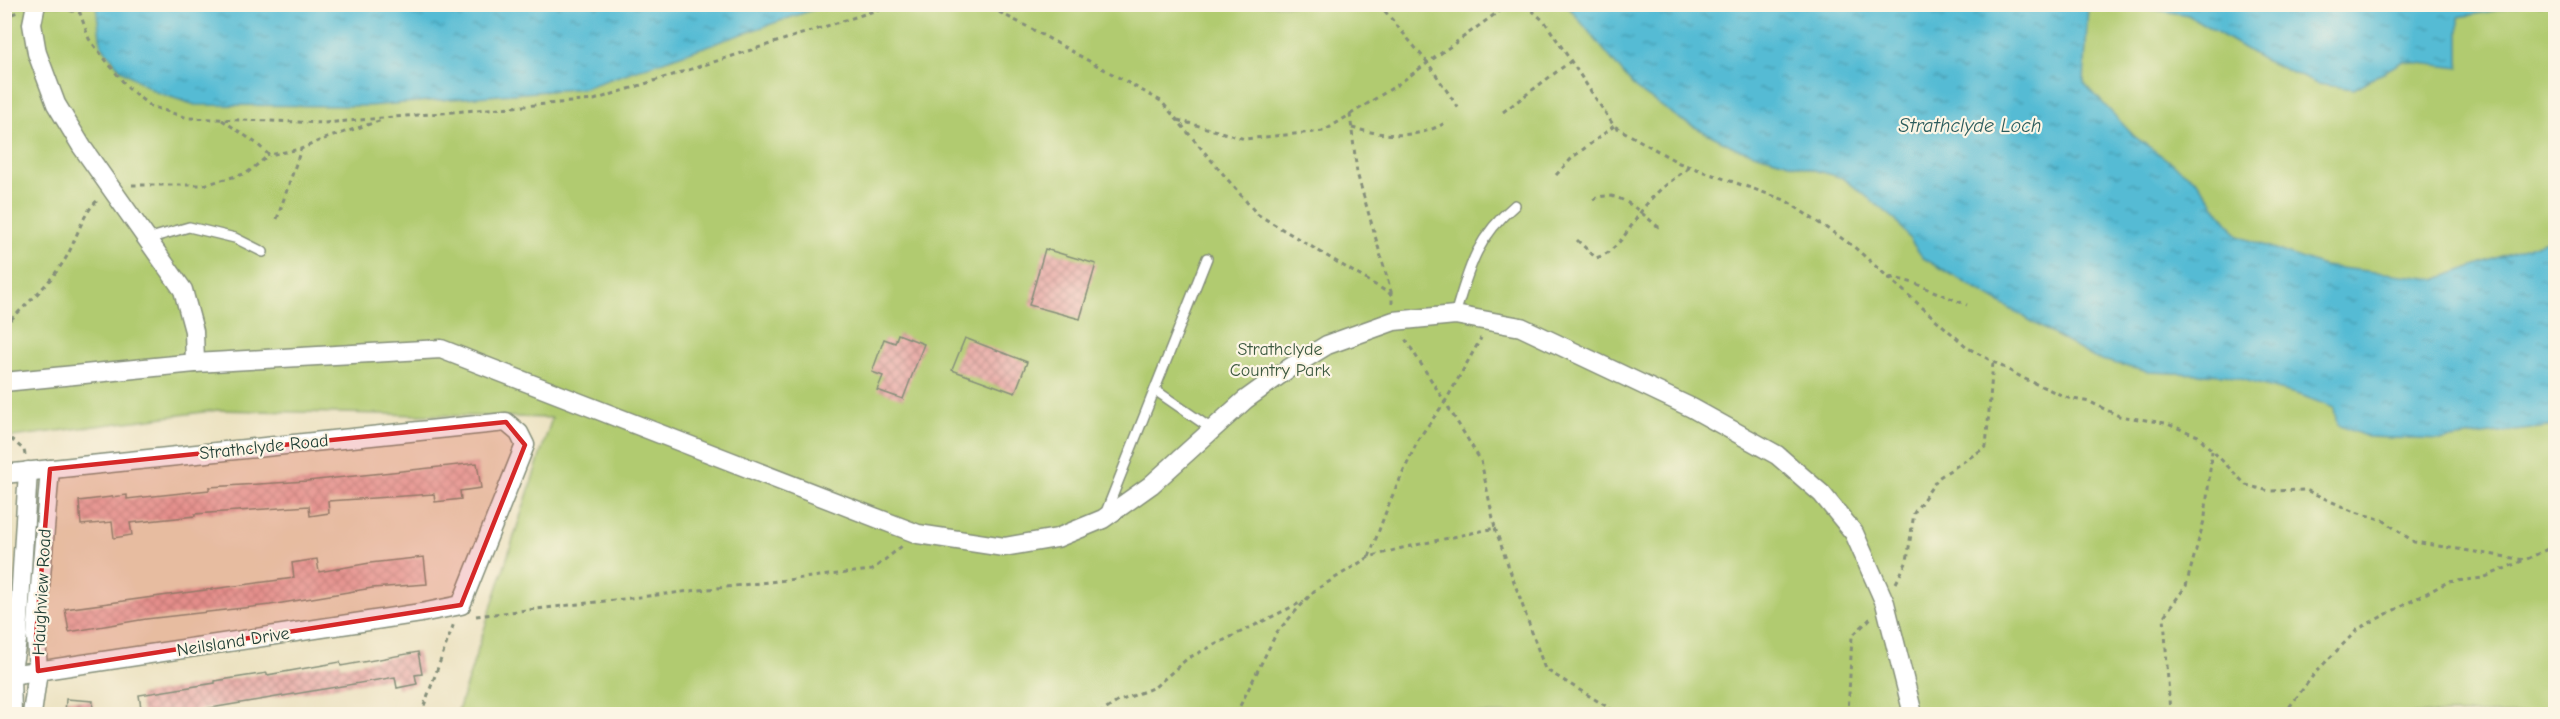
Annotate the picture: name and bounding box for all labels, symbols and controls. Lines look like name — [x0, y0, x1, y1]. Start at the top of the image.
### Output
water label: Strathclyde Loch — [1898, 114, 2042, 137]
park label: Strathclyde Country Park — [1230, 339, 1331, 381]
street label: Strathclyde Road — [198, 430, 330, 464]
street label: Haughview Road — [28, 528, 56, 656]
street label: Neilsland Drive — [175, 623, 291, 661]

